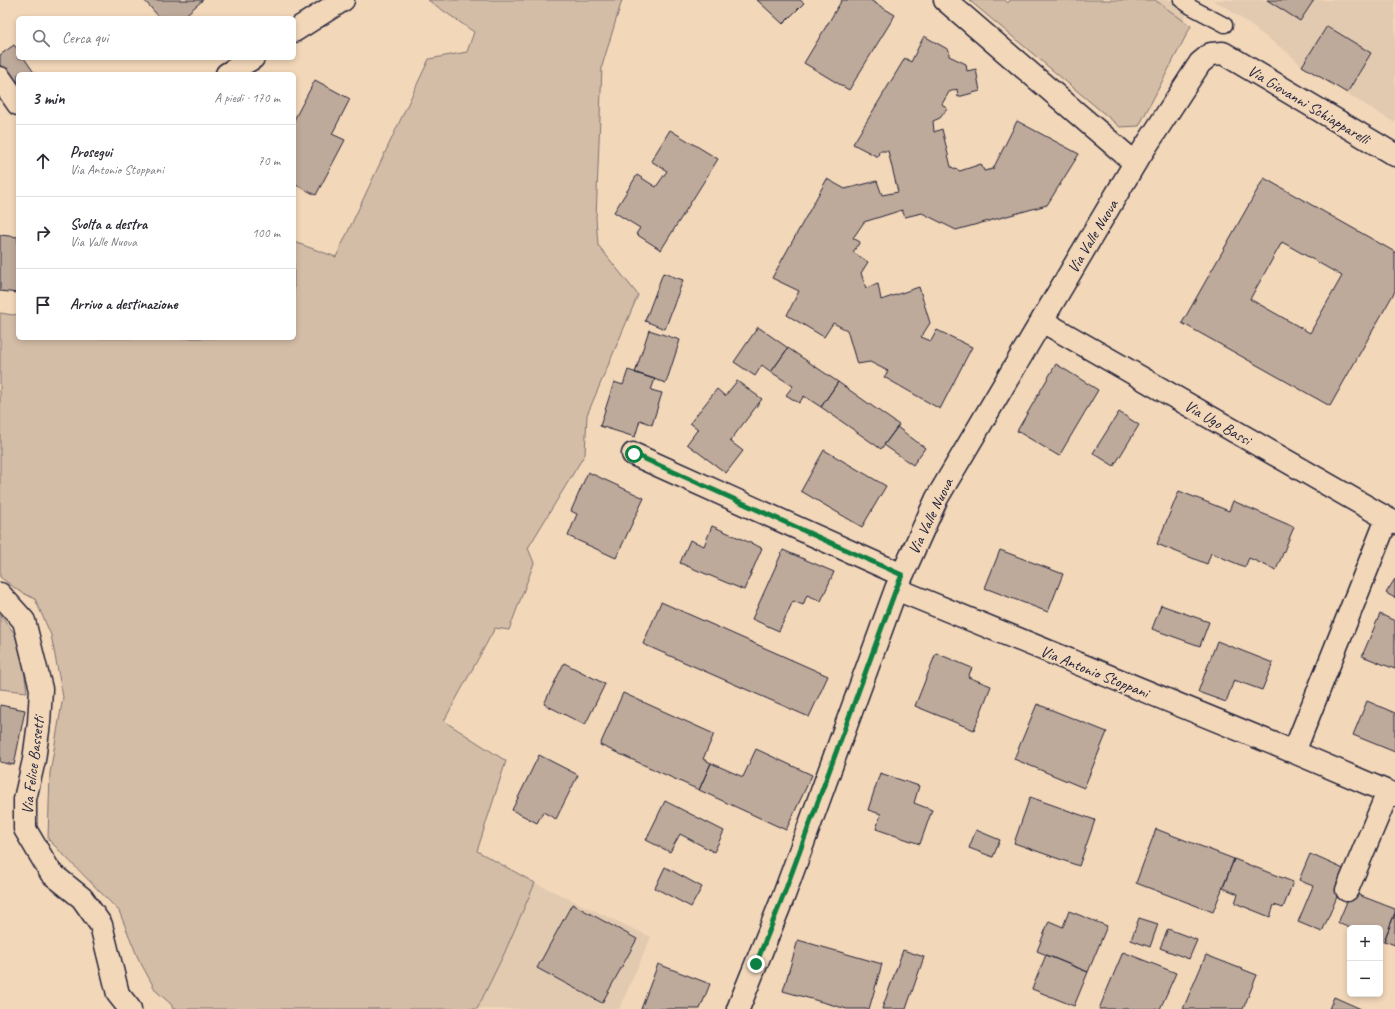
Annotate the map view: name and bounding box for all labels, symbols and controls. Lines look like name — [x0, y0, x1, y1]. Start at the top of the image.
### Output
search box — [16, 16, 296, 60]
icon: search — [30, 27, 52, 49]
text: Cerca qui — [62, 29, 108, 48]
street label: Via Giovanni Schiapparelli — [1244, 61, 1375, 150]
text: 3 min — [32, 88, 65, 109]
text: A piedi · 170 m — [215, 90, 280, 106]
text: Prosegui — [70, 143, 112, 162]
icon: ahead — [32, 150, 54, 172]
text: 70 m — [258, 153, 280, 169]
text: Via Antonio Stoppani — [70, 162, 164, 178]
street label: Via Valle Nuova — [1063, 195, 1123, 277]
text: Svolta a destra — [70, 215, 147, 234]
icon: right — [32, 222, 54, 244]
text: 100 m — [252, 225, 280, 241]
text: Via Valle Nuova — [70, 234, 137, 250]
icon: arrive — [32, 294, 54, 316]
text: Arrivo a destinazione — [70, 295, 178, 314]
street label: Via Ugo Bassi — [1181, 396, 1256, 451]
route start — [625, 445, 643, 463]
street label: Via Valle Nuova — [904, 474, 958, 558]
street label: Via Antonio Stoppani — [1037, 641, 1154, 704]
street label: Via Felice Bassetti — [17, 713, 49, 815]
map controls — [1347, 925, 1383, 997]
button: + — [1347, 925, 1383, 961]
route end — [747, 955, 765, 973]
button: − — [1347, 961, 1383, 997]

